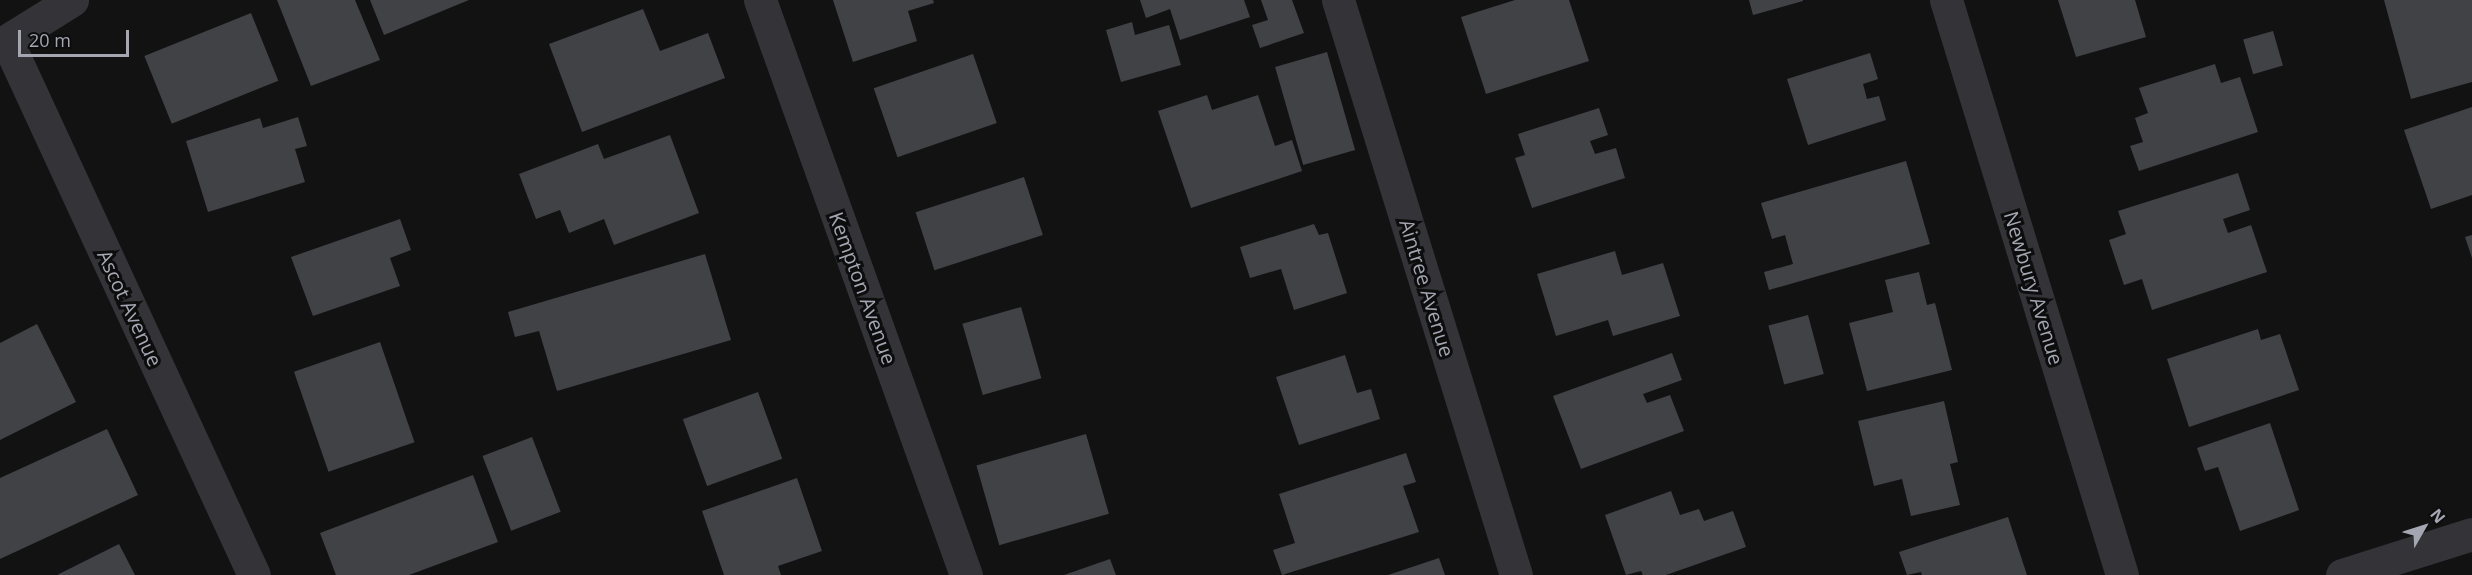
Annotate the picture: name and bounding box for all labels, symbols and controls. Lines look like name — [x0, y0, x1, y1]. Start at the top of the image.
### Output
scale bar — [21, 18, 132, 56]
text: 20 m — [29, 28, 71, 52]
street label: Kempton Avenue — [824, 208, 902, 368]
street label: Newbury Avenue — [1999, 208, 2069, 368]
street label: Aintree Avenue — [1395, 216, 1459, 360]
street label: Ascot Avenue — [93, 246, 167, 370]
north arrow — [2394, 497, 2454, 557]
text: N — [2425, 504, 2451, 528]

